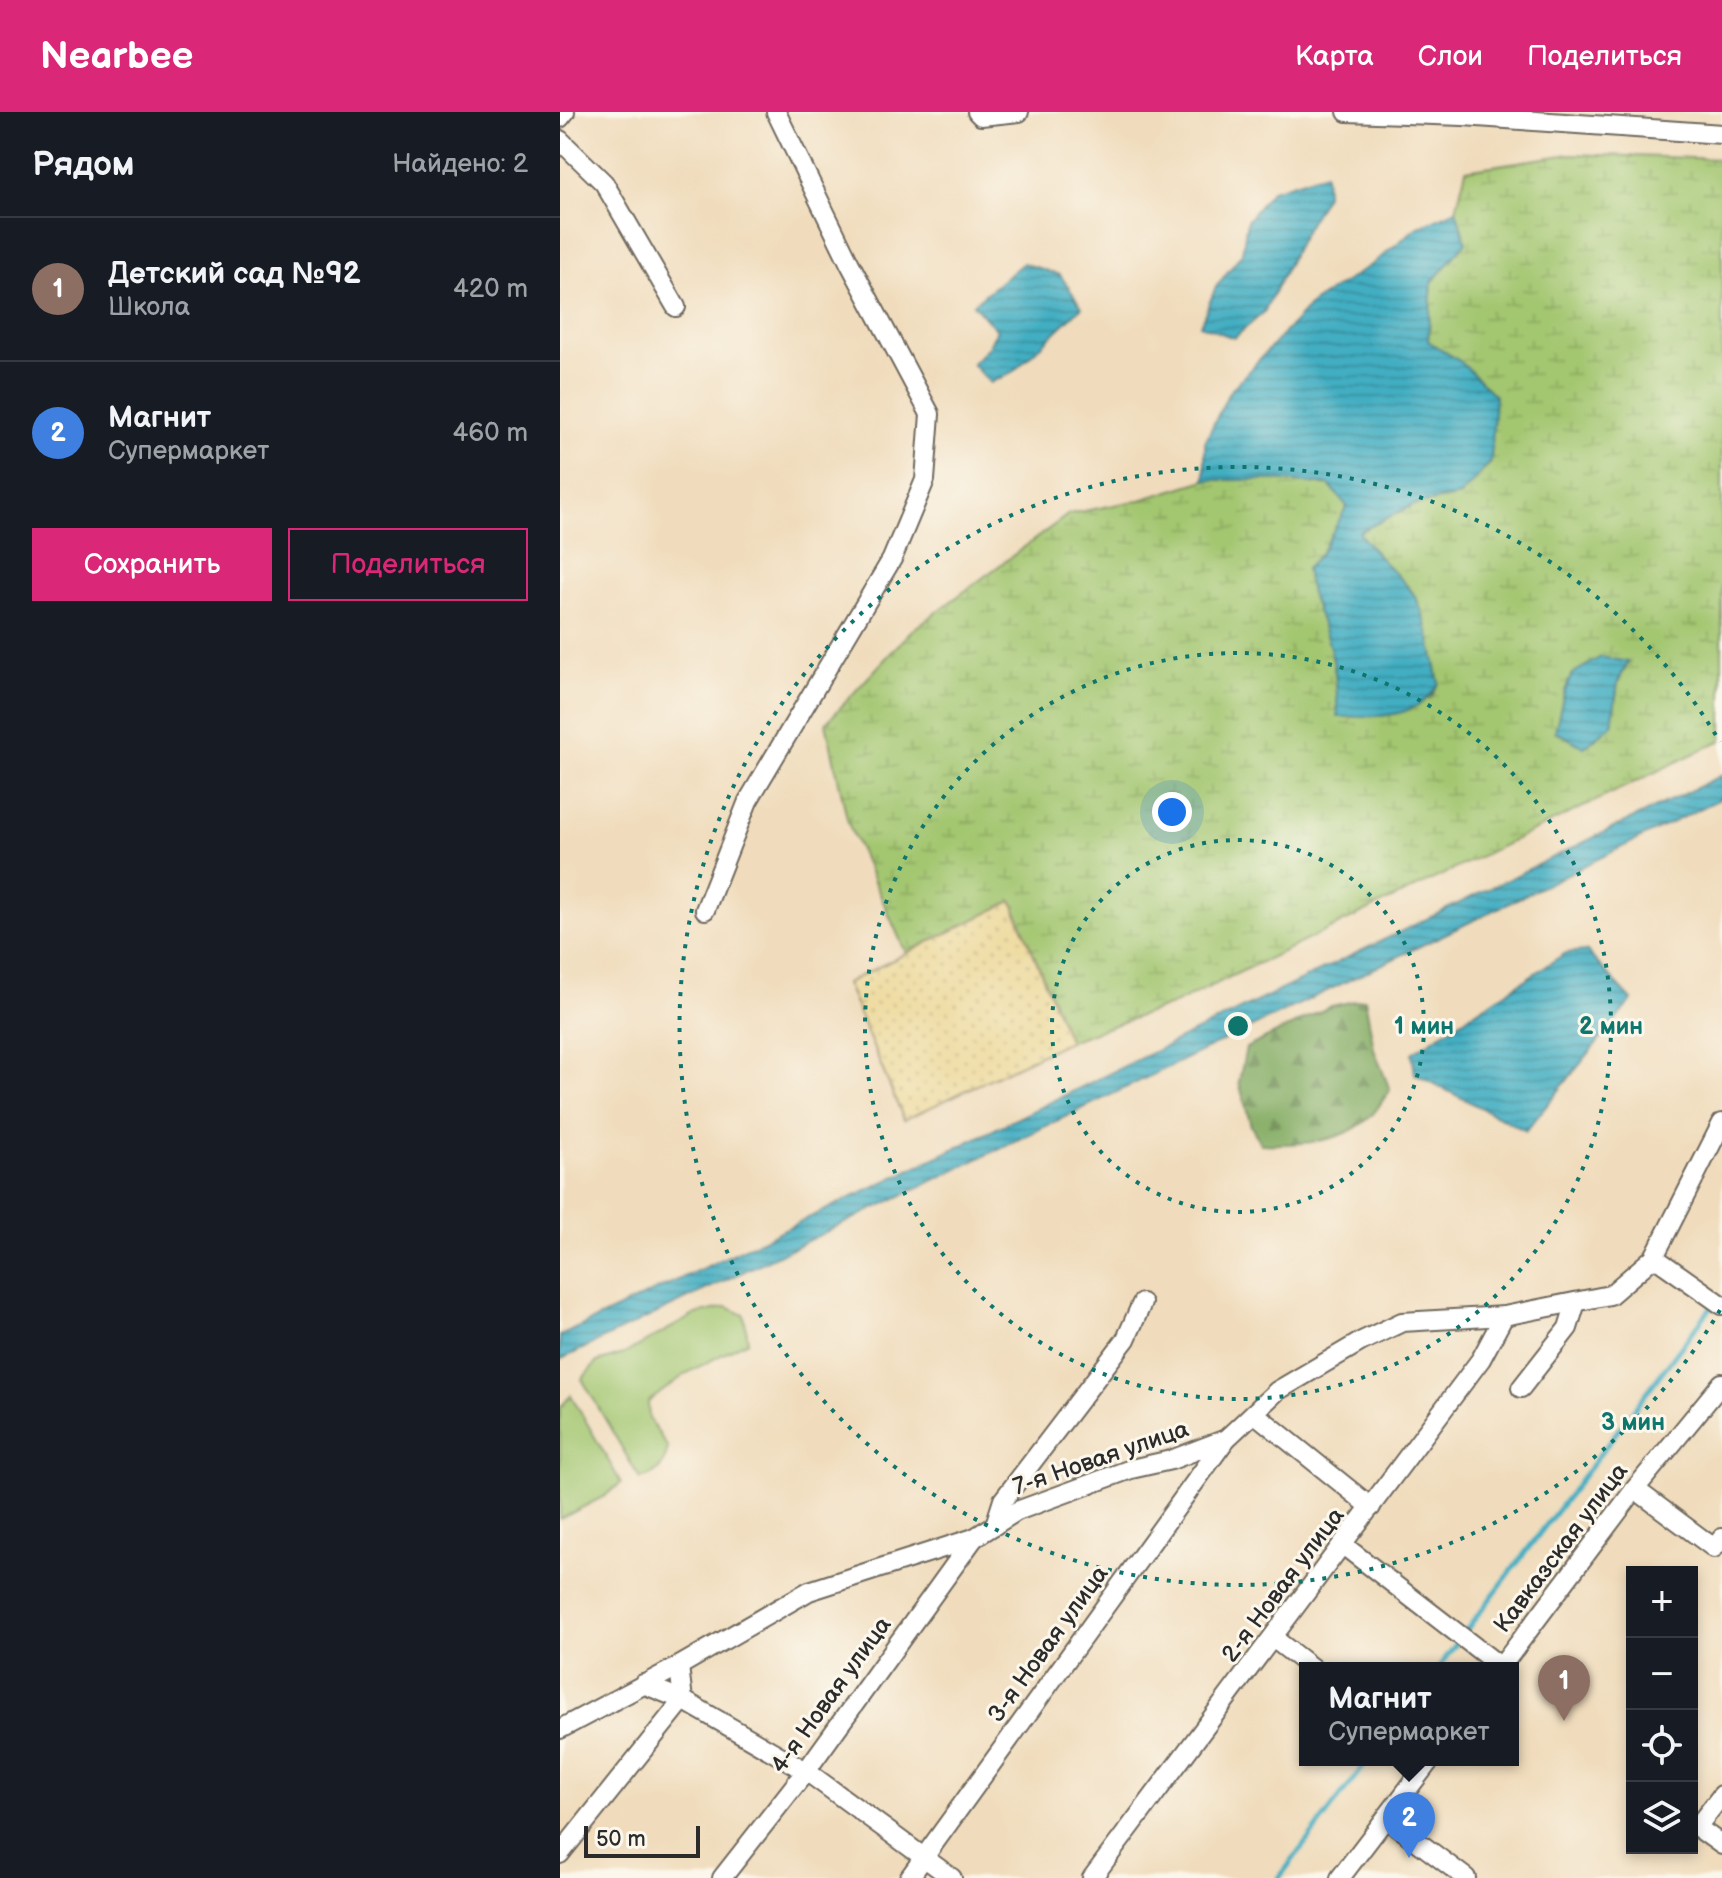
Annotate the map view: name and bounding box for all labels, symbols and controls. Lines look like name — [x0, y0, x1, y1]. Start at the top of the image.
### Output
text: Nearbee — [40, 34, 193, 79]
text: Карта — [1295, 40, 1374, 73]
text: Слои — [1418, 40, 1483, 73]
text: Поделиться — [1527, 40, 1682, 73]
text: Рядом — [32, 144, 134, 185]
text: Найдено: 2 — [392, 149, 528, 180]
text: Детский сад №92 — [108, 256, 361, 292]
text: 1 — [53, 274, 63, 305]
text: 420 m — [453, 274, 528, 305]
text: Школа — [108, 292, 190, 323]
text: Магнит — [108, 400, 211, 436]
text: 2 — [50, 418, 66, 449]
text: 460 m — [452, 418, 528, 449]
text: Супермаркет — [108, 436, 269, 467]
button: Сохранить — [32, 528, 272, 601]
button: Поделиться — [288, 528, 528, 601]
your location — [1152, 792, 1192, 832]
centre of rings — [1224, 1012, 1252, 1040]
text: 1 мин — [1394, 1012, 1454, 1041]
text: 2 мин — [1579, 1012, 1643, 1041]
text: 3 мин — [1601, 1408, 1665, 1437]
street label: 7-я Новая улица — [1009, 1414, 1193, 1502]
street label: Кавказская улица — [1488, 1457, 1634, 1639]
street label: 2-я Новая улица — [1215, 1502, 1351, 1668]
street label: 3-я Новая улица — [981, 1560, 1115, 1728]
map controls — [1626, 1566, 1698, 1854]
button: + — [1626, 1566, 1698, 1638]
street label: 4-я Новая улица — [764, 1611, 898, 1779]
button: − — [1626, 1638, 1698, 1710]
pin: 1 — [1538, 1655, 1590, 1721]
popup — [1299, 1662, 1519, 1766]
text: Магнит — [1328, 1681, 1431, 1717]
button: locate — [1626, 1710, 1698, 1782]
text: Супермаркет — [1328, 1717, 1490, 1748]
button: layers — [1626, 1782, 1698, 1854]
pin: 2 — [1383, 1792, 1435, 1858]
scale bar — [584, 1822, 700, 1858]
text: 50 m — [596, 1826, 646, 1853]

